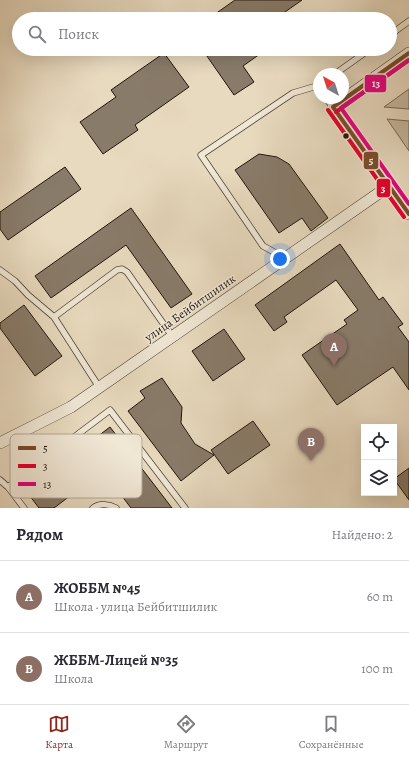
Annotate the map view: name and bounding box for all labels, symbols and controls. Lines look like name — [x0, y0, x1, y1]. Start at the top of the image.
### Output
search box — [12, 12, 397, 56]
icon: search — [26, 23, 48, 45]
text: Поиск — [58, 24, 99, 44]
north arrow — [313, 68, 349, 104]
line badge: 13 — [364, 74, 387, 93]
text: 13 — [372, 76, 381, 91]
unlabelled marker — [341, 131, 351, 141]
line badge: 5 — [363, 151, 379, 170]
text: 5 — [369, 153, 374, 168]
line badge: 3 — [376, 178, 391, 198]
text: 3 — [381, 181, 386, 196]
your location — [270, 249, 290, 269]
street label: улица Бейбитшилик — [141, 271, 239, 346]
pin: A — [321, 333, 347, 366]
map controls — [361, 424, 397, 496]
button: locate — [361, 424, 397, 460]
pin: B — [298, 428, 324, 461]
legend — [10, 434, 142, 498]
text: 5 — [43, 441, 48, 456]
text: 3 — [43, 459, 48, 474]
button: layers — [361, 460, 397, 496]
text: 13 — [43, 477, 51, 492]
text: Рядом — [16, 523, 63, 546]
text: Найдено: 2 — [332, 526, 393, 543]
text: ЖОББМ №45 — [54, 578, 140, 598]
text: A — [25, 588, 33, 605]
text: 60 m — [367, 588, 393, 605]
text: Школа · улица Бейбитшилик — [54, 598, 217, 615]
text: ЖББМ-Лицей №35 — [54, 650, 178, 670]
text: B — [25, 660, 33, 677]
text: 100 m — [361, 660, 393, 677]
text: Школа — [54, 670, 93, 687]
tab: Карта — [45, 713, 73, 752]
tab: Маршрут — [164, 713, 208, 752]
tab: Сохранённые — [299, 713, 364, 752]

